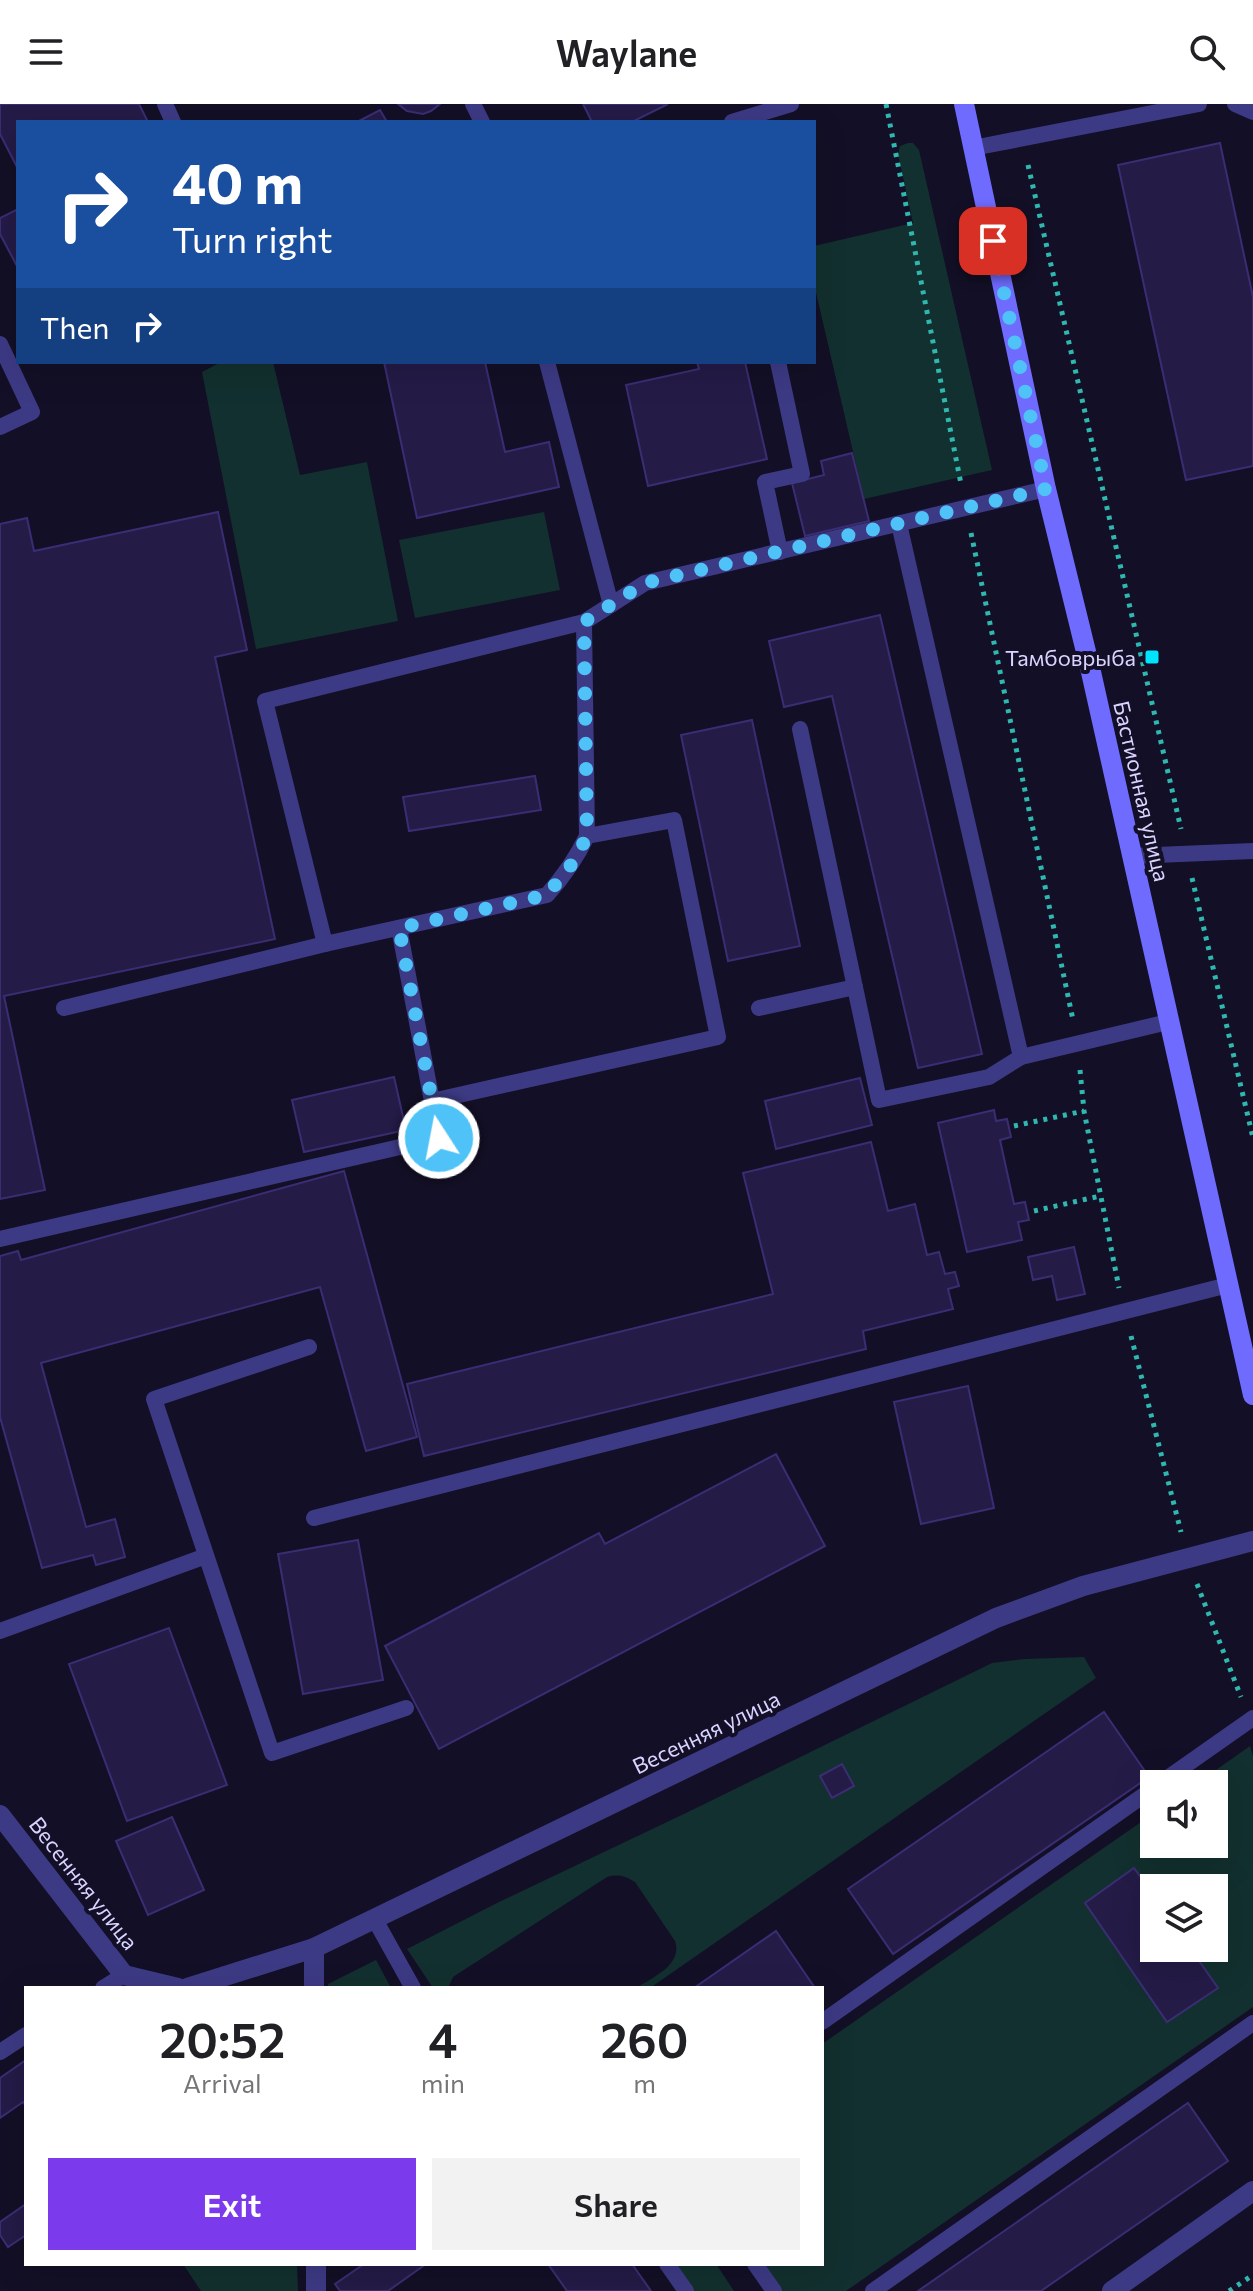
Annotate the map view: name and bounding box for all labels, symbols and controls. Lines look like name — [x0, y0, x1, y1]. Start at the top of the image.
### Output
icon: menu — [24, 30, 68, 74]
text: Waylane — [556, 30, 697, 74]
icon: search — [1185, 30, 1229, 74]
text: 40 m — [172, 147, 303, 216]
icon: right — [40, 152, 144, 256]
pin — [959, 207, 1027, 275]
text: Turn right — [172, 216, 333, 260]
icon: arrive — [971, 219, 1015, 263]
icon: right — [125, 304, 169, 348]
text: Then — [40, 308, 109, 345]
place label: Тамбоврыба — [1005, 644, 1136, 671]
marker: Тамбоврыба — [1143, 648, 1161, 666]
street label: Бастионная улица — [1108, 698, 1176, 884]
position arrow — [397, 1096, 481, 1180]
street label: Весенняя улица — [628, 1685, 784, 1779]
map controls — [1140, 1770, 1228, 1962]
button: sound — [1140, 1770, 1228, 1858]
street label: Весенняя улица — [24, 1811, 144, 1955]
button: layers — [1140, 1874, 1228, 1962]
text: 20:52 — [160, 2009, 285, 2068]
text: 4 — [428, 2009, 457, 2068]
text: 260 — [601, 2009, 688, 2068]
text: Arrival — [183, 2067, 262, 2098]
text: min — [421, 2067, 465, 2098]
text: m — [633, 2067, 656, 2098]
button: Exit — [48, 2158, 416, 2250]
button: Share — [432, 2158, 800, 2250]

